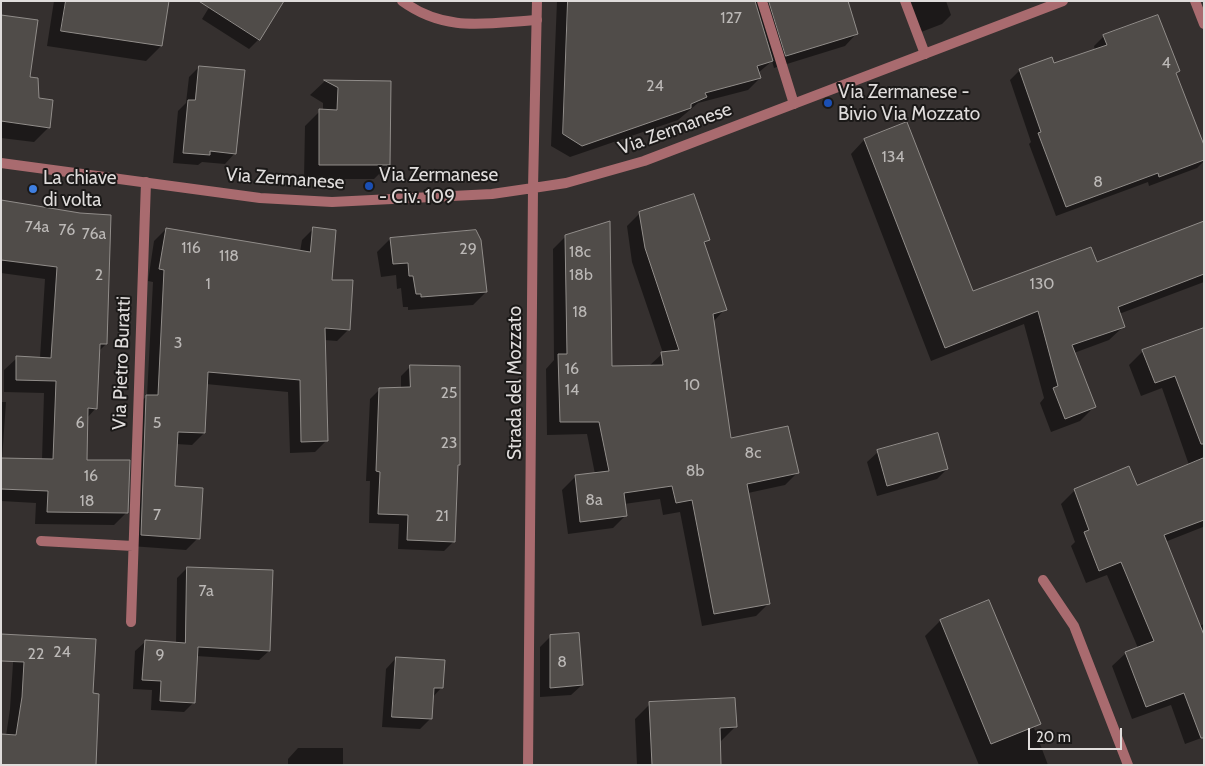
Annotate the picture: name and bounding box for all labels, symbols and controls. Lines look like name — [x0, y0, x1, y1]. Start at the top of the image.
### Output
house number: 127 — [720, 8, 742, 28]
house number: 4 — [1161, 53, 1171, 73]
house number: 24 — [646, 76, 664, 96]
place label: Via Zermanese - Bivio Via Mozzato — [838, 81, 980, 125]
marker: Via Zermanese - Bivio Via Mozzato — [822, 97, 834, 109]
street label: Via Zermanese — [615, 98, 735, 160]
house number: 134 — [881, 147, 905, 167]
street label: Via Zermanese — [225, 163, 345, 195]
place label: Via Zermanese - Civ. 109 — [379, 164, 498, 208]
place label: La chiave di volta — [43, 167, 117, 211]
house number: 8 — [1093, 172, 1103, 192]
marker: Via Zermanese - Civ. 109 — [363, 180, 375, 192]
marker: La chiave di volta — [27, 183, 39, 195]
house number: 74a — [25, 217, 49, 237]
house number: 76 — [59, 220, 75, 240]
house number: 76a — [82, 224, 106, 244]
house number: 116 — [181, 238, 201, 258]
house number: 29 — [459, 239, 477, 259]
house number: 18c — [569, 242, 591, 262]
house number: 118 — [219, 246, 239, 266]
house number: 2 — [95, 265, 103, 285]
house number: 18b — [569, 265, 593, 285]
house number: 1 — [205, 274, 211, 294]
house number: 130 — [1029, 274, 1055, 294]
street label: Via Pietro Buratti — [108, 296, 136, 430]
house number: 18 — [573, 302, 587, 322]
street label: Strada del Mozzato — [504, 306, 526, 460]
house number: 3 — [174, 333, 182, 353]
house number: 16 — [565, 359, 579, 379]
house number: 10 — [684, 375, 700, 395]
house number: 14 — [565, 380, 579, 400]
house number: 25 — [440, 383, 458, 403]
house number: 6 — [75, 413, 85, 433]
house number: 5 — [153, 413, 161, 433]
house number: 23 — [440, 433, 458, 453]
house number: 8c — [745, 443, 761, 463]
house number: 8b — [686, 461, 704, 481]
house number: 16 — [84, 466, 98, 486]
house number: 8a — [585, 490, 603, 510]
house number: 18 — [80, 491, 94, 511]
house number: 7 — [153, 505, 161, 525]
house number: 21 — [435, 506, 449, 526]
house number: 7a — [198, 581, 214, 601]
house number: 24 — [53, 642, 71, 662]
house number: 22 — [28, 644, 44, 664]
house number: 9 — [155, 645, 165, 665]
house number: 8 — [557, 652, 567, 672]
scale bar — [1030, 718, 1124, 750]
text: 20 m — [1036, 728, 1071, 746]

